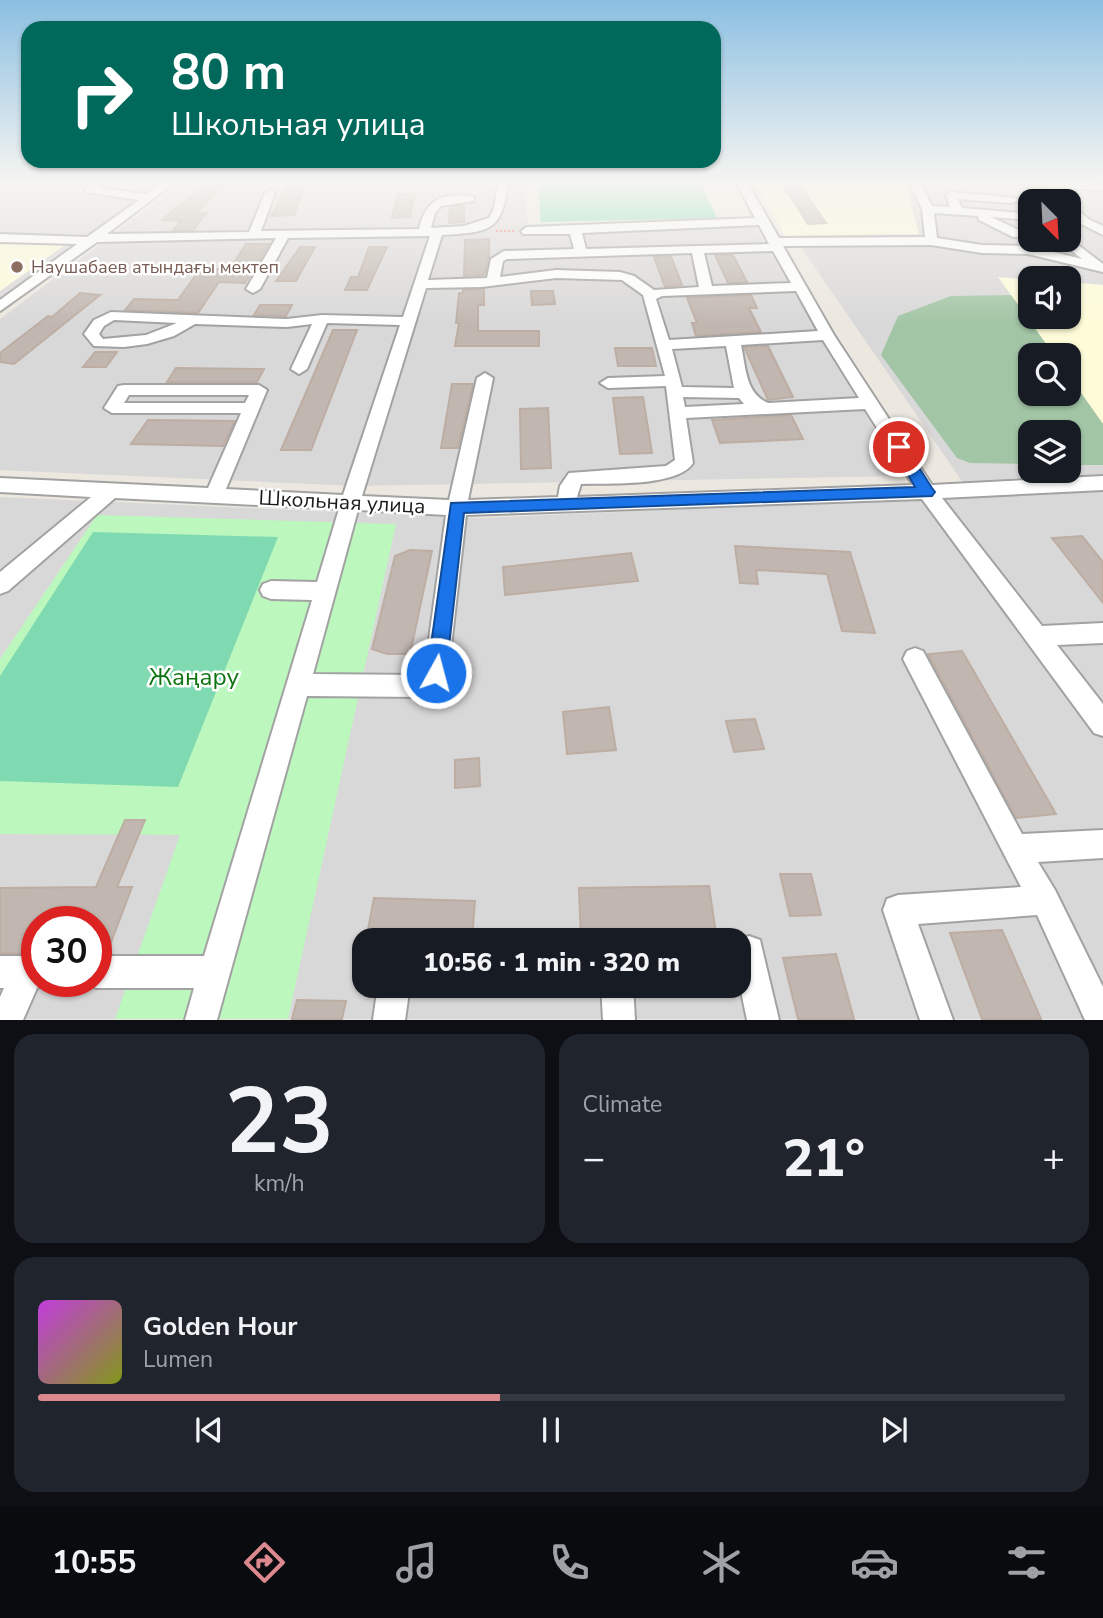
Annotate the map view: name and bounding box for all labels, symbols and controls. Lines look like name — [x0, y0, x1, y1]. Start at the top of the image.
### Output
text: 80 m — [171, 39, 286, 106]
icon: right — [56, 49, 147, 140]
text: Школьная улица — [171, 103, 426, 146]
north arrow — [1018, 189, 1082, 252]
map controls — [1018, 189, 1081, 483]
place label: Наушабаев атындағы мектеп — [31, 255, 279, 279]
marker: Наушабаев атындағы мектеп — [9, 259, 25, 275]
button: sound — [1018, 266, 1081, 329]
button: search — [1018, 343, 1081, 406]
pin — [869, 417, 929, 477]
button: layers — [1018, 420, 1081, 483]
icon: arrive — [880, 428, 918, 466]
street label: Школьная улица — [258, 484, 426, 520]
position arrow — [399, 636, 473, 710]
park label: Жаңару — [149, 661, 240, 693]
speed limit sign: 30 — [21, 906, 112, 997]
text: 10:56 · 1 min · 320 m — [423, 945, 680, 980]
text: 23 — [225, 1060, 334, 1184]
text: Climate — [583, 1089, 662, 1120]
text: 21° — [783, 1123, 865, 1194]
text: − — [583, 1133, 605, 1184]
text: + — [1042, 1133, 1065, 1184]
text: km/h — [254, 1168, 305, 1199]
text: Golden Hour — [143, 1309, 298, 1344]
text: Lumen — [143, 1344, 213, 1375]
icon: previous — [190, 1411, 228, 1449]
icon: pause — [532, 1411, 570, 1449]
icon: next — [875, 1411, 913, 1449]
icon: directions — [240, 1538, 289, 1587]
icon: music — [392, 1538, 441, 1587]
icon: phone — [545, 1538, 594, 1587]
icon: climate — [697, 1538, 746, 1587]
icon: car — [850, 1538, 899, 1587]
icon: filters — [1002, 1538, 1051, 1587]
text: 10:55 — [52, 1541, 136, 1584]

